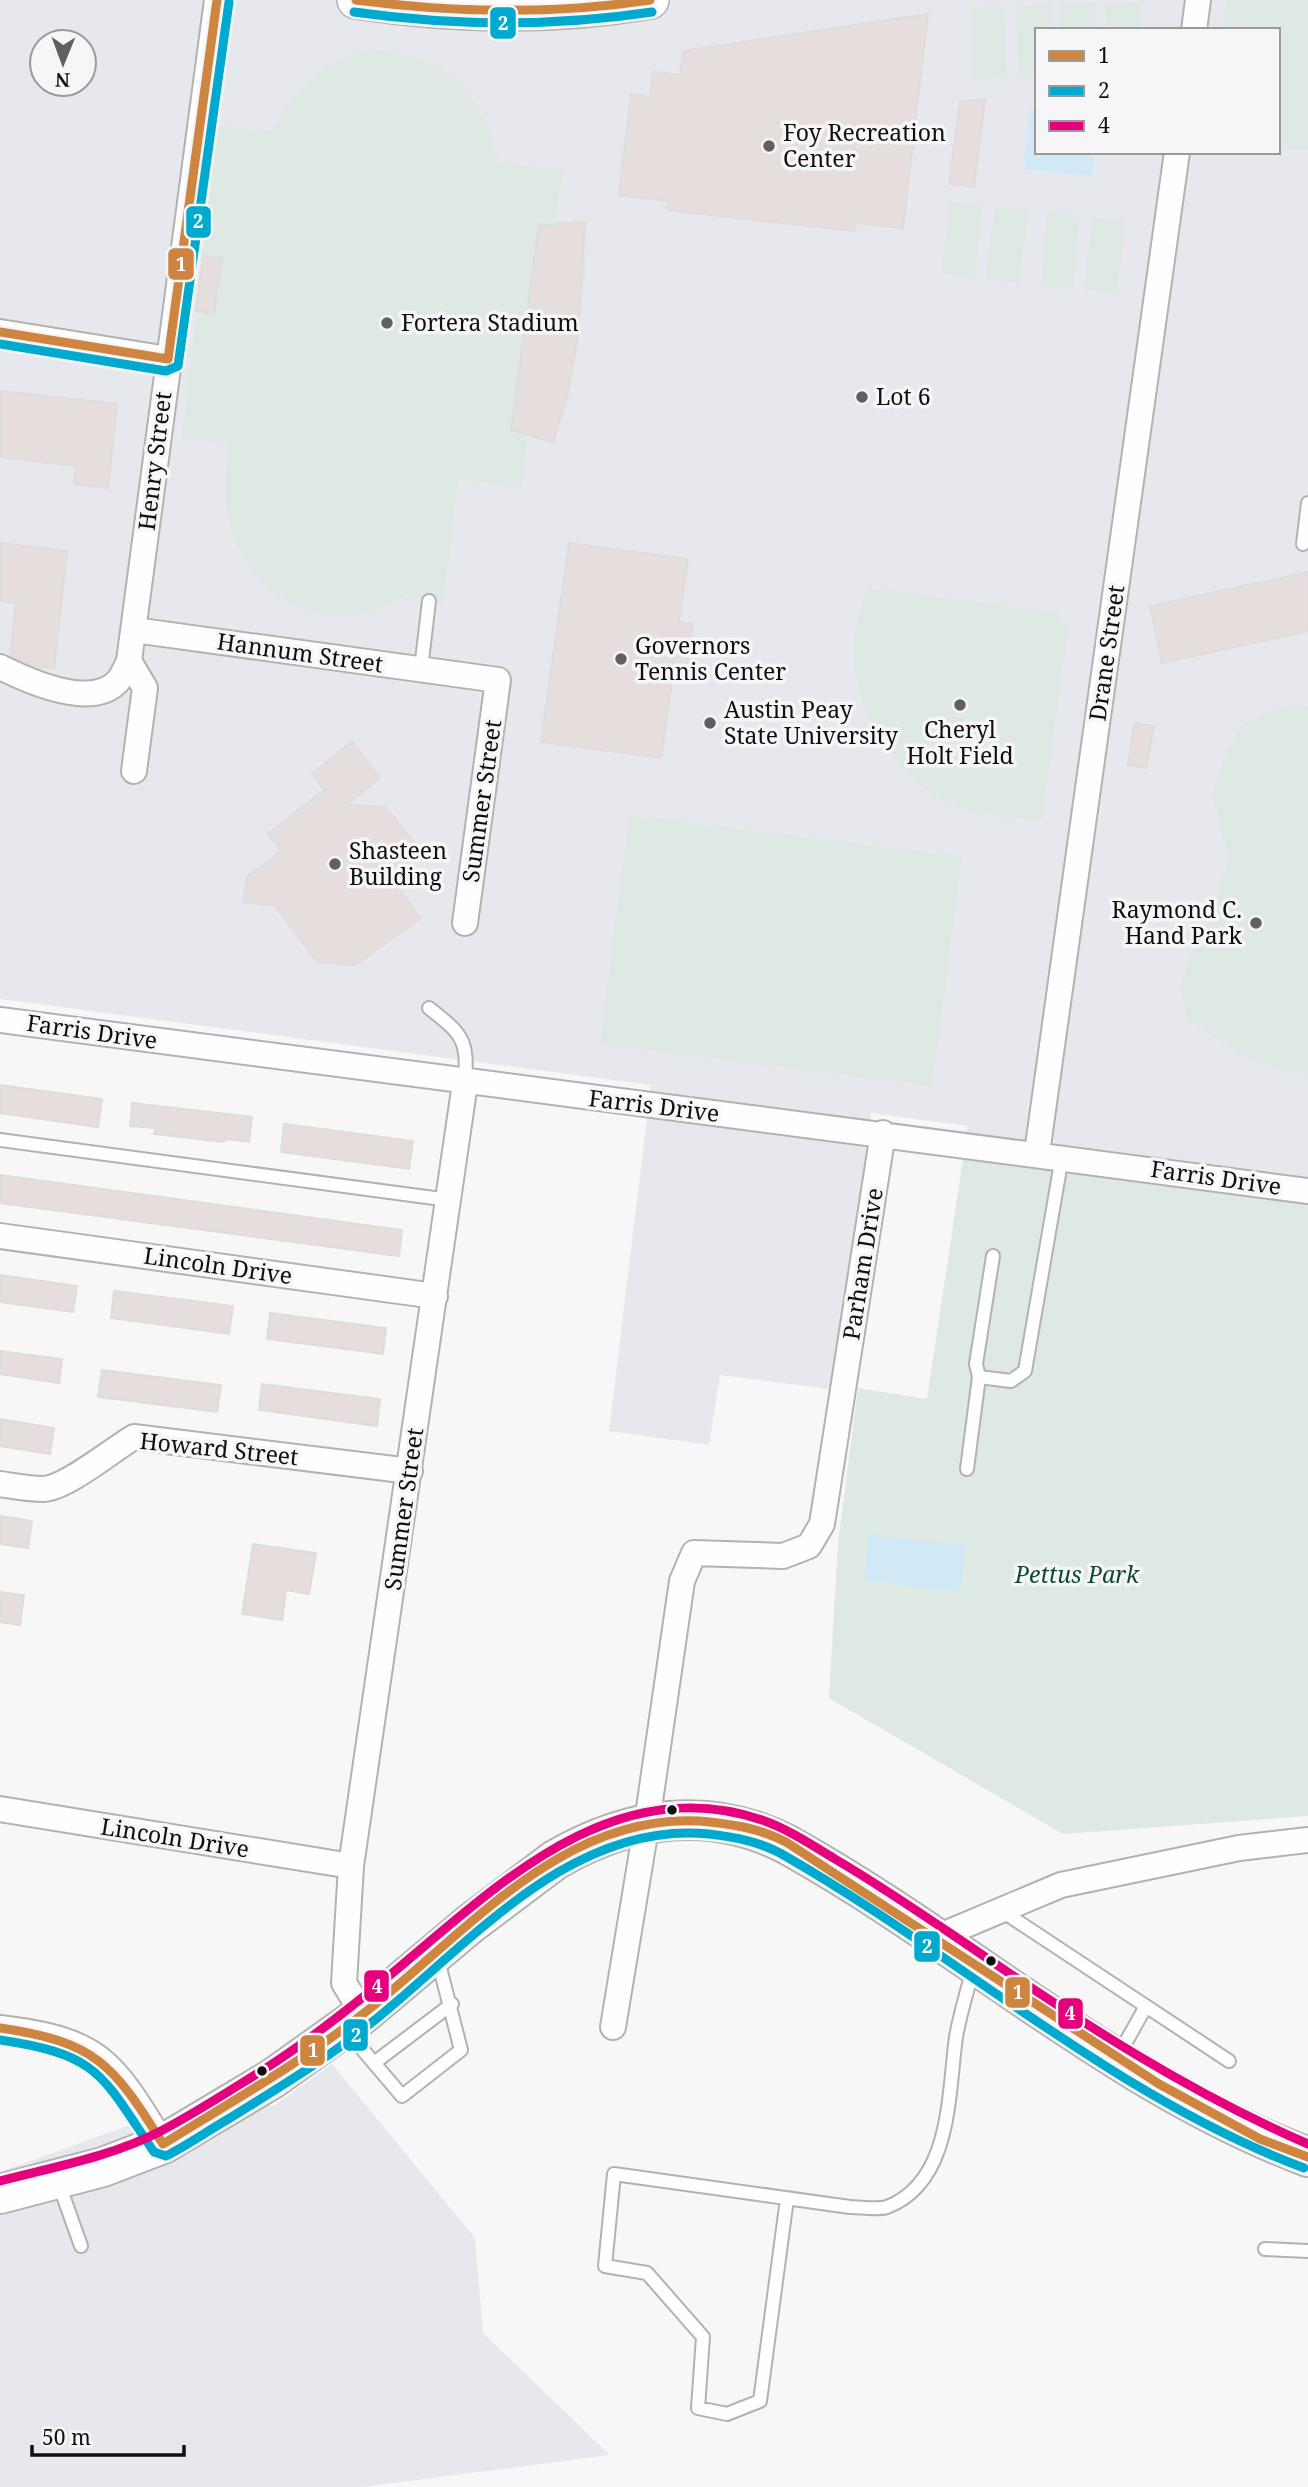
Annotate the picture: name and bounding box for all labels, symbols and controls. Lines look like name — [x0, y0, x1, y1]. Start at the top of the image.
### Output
line badge: 2 — [489, 6, 517, 40]
text: 2 — [498, 10, 508, 36]
north arrow — [28, 28, 98, 98]
legend — [1035, 28, 1280, 154]
text: 1 — [1098, 41, 1110, 69]
text: N — [55, 67, 70, 93]
text: 2 — [1098, 76, 1110, 104]
text: 4 — [1098, 111, 1110, 139]
place label: Foy Recreation Center — [783, 116, 946, 174]
marker: Foy Recreation Center — [761, 138, 777, 154]
line badge: 2 — [185, 205, 212, 239]
text: 2 — [193, 208, 203, 234]
line badge: 1 — [167, 247, 195, 281]
text: 1 — [176, 251, 186, 277]
place label: Fortera Stadium — [401, 306, 579, 338]
marker: Fortera Stadium — [379, 315, 395, 331]
place label: Lot 6 — [876, 380, 931, 412]
marker: Lot 6 — [854, 389, 870, 405]
street label: Henry Street — [130, 390, 178, 532]
street label: Drane Street — [1081, 583, 1131, 723]
street label: Hannum Street — [215, 625, 385, 679]
place label: Governors Tennis Center — [635, 629, 786, 687]
marker: Governors Tennis Center — [613, 651, 629, 667]
place label: Austin Peay State University — [724, 693, 898, 751]
marker: Cheryl Holt Field — [952, 697, 968, 713]
place label: Cheryl Holt Field — [906, 713, 1014, 771]
marker: Austin Peay State University — [702, 715, 718, 731]
street label: Summer Street — [454, 718, 508, 884]
place label: Shasteen Building — [349, 834, 447, 892]
marker: Shasteen Building — [327, 856, 343, 872]
place label: Raymond C. Hand Park — [1112, 893, 1243, 951]
marker: Raymond C. Hand Park — [1248, 915, 1264, 931]
street label: Farris Drive — [25, 1006, 159, 1056]
street label: Farris Drive — [587, 1081, 721, 1129]
street label: Farris Drive — [1149, 1152, 1283, 1202]
street label: Parham Drive — [834, 1186, 890, 1342]
street label: Lincoln Drive — [142, 1239, 294, 1291]
street label: Howard Street — [138, 1424, 300, 1472]
street label: Summer Street — [376, 1426, 430, 1592]
park label: Pettus Park — [1014, 1558, 1140, 1590]
unlabelled marker — [665, 1803, 679, 1817]
street label: Lincoln Drive — [99, 1810, 252, 1865]
line badge: 2 — [913, 1930, 941, 1963]
text: 2 — [922, 1933, 932, 1959]
unlabelled marker — [984, 1954, 998, 1968]
line badge: 4 — [363, 1969, 390, 2003]
text: 4 — [372, 1973, 383, 1999]
line badge: 1 — [1004, 1976, 1031, 2009]
text: 1 — [1013, 1979, 1023, 2005]
line badge: 4 — [1057, 1997, 1084, 2030]
text: 4 — [1065, 2000, 1076, 2026]
line badge: 2 — [342, 2018, 369, 2052]
text: 2 — [351, 2022, 361, 2048]
line badge: 1 — [299, 2034, 326, 2067]
text: 1 — [308, 2037, 318, 2063]
unlabelled marker — [255, 2064, 269, 2078]
scale bar — [32, 2414, 184, 2458]
text: 50 m — [42, 2423, 91, 2451]

